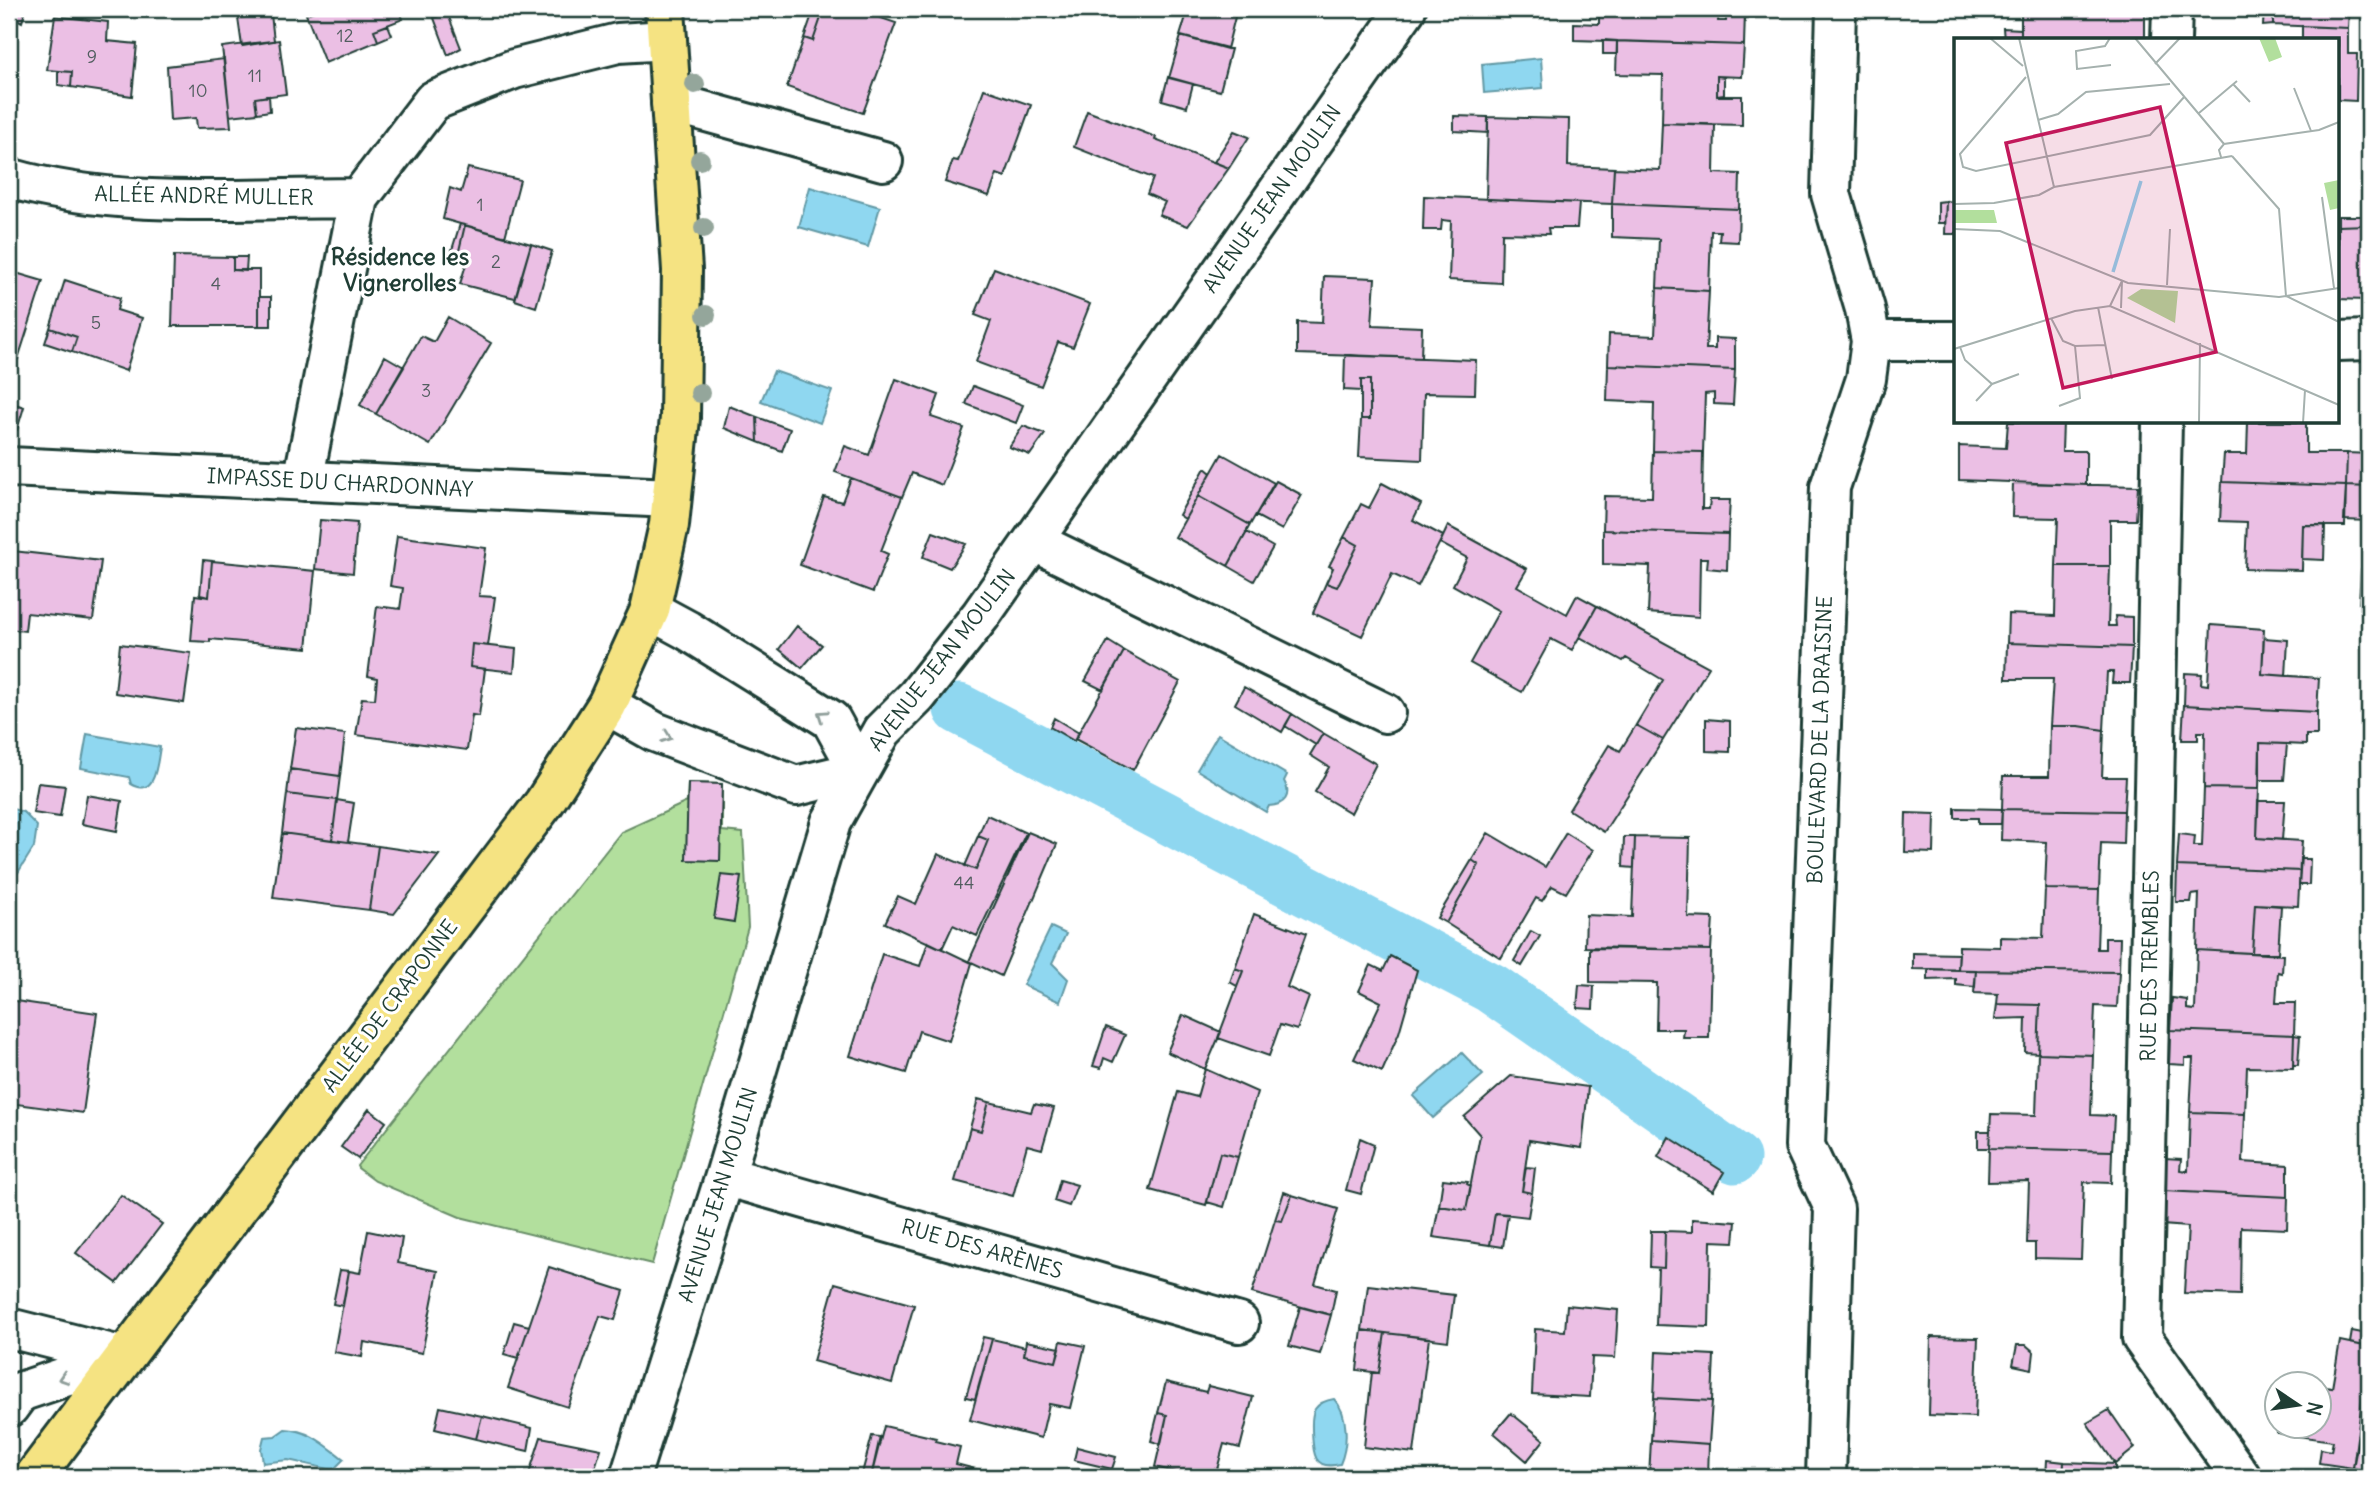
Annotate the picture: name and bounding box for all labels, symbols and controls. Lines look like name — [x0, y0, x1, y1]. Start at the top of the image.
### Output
house number: 12 — [336, 24, 354, 47]
inset map — [1954, 38, 2340, 424]
house number: 9 — [87, 45, 97, 68]
house number: 11 — [248, 64, 262, 87]
house number: 10 — [189, 79, 208, 102]
street label: AVENUE JEAN MOULIN — [1196, 99, 1347, 298]
street label: ALLÉE ANDRÉ MULLER — [94, 180, 314, 211]
house number: 1 — [476, 193, 484, 216]
district label: Résidence les Vignerolles — [331, 242, 469, 297]
house number: 2 — [491, 250, 501, 273]
house number: 4 — [211, 272, 221, 295]
house number: 5 — [91, 311, 101, 334]
house number: 3 — [421, 379, 431, 402]
street label: IMPASSE DU CHARDONNAY — [206, 462, 474, 503]
street label: AVENUE JEAN MOULIN — [862, 563, 1021, 756]
street label: BOULEVARD DE LA DRAISINE — [1801, 596, 1838, 884]
one-way arrow — [817, 711, 830, 723]
one-way arrow — [661, 728, 673, 742]
street label: RUE DES TREMBLES — [2134, 870, 2165, 1062]
house number: 44 — [954, 871, 974, 894]
street label: ALLÉE DE CRAPONNE — [316, 914, 463, 1097]
street label: AVENUE JEAN MOULIN — [672, 1084, 763, 1306]
street label: RUE DES ARÈNES — [898, 1213, 1066, 1284]
one-way arrow — [58, 1369, 70, 1384]
north arrow — [2262, 1370, 2332, 1440]
text: N — [2301, 1400, 2328, 1418]

